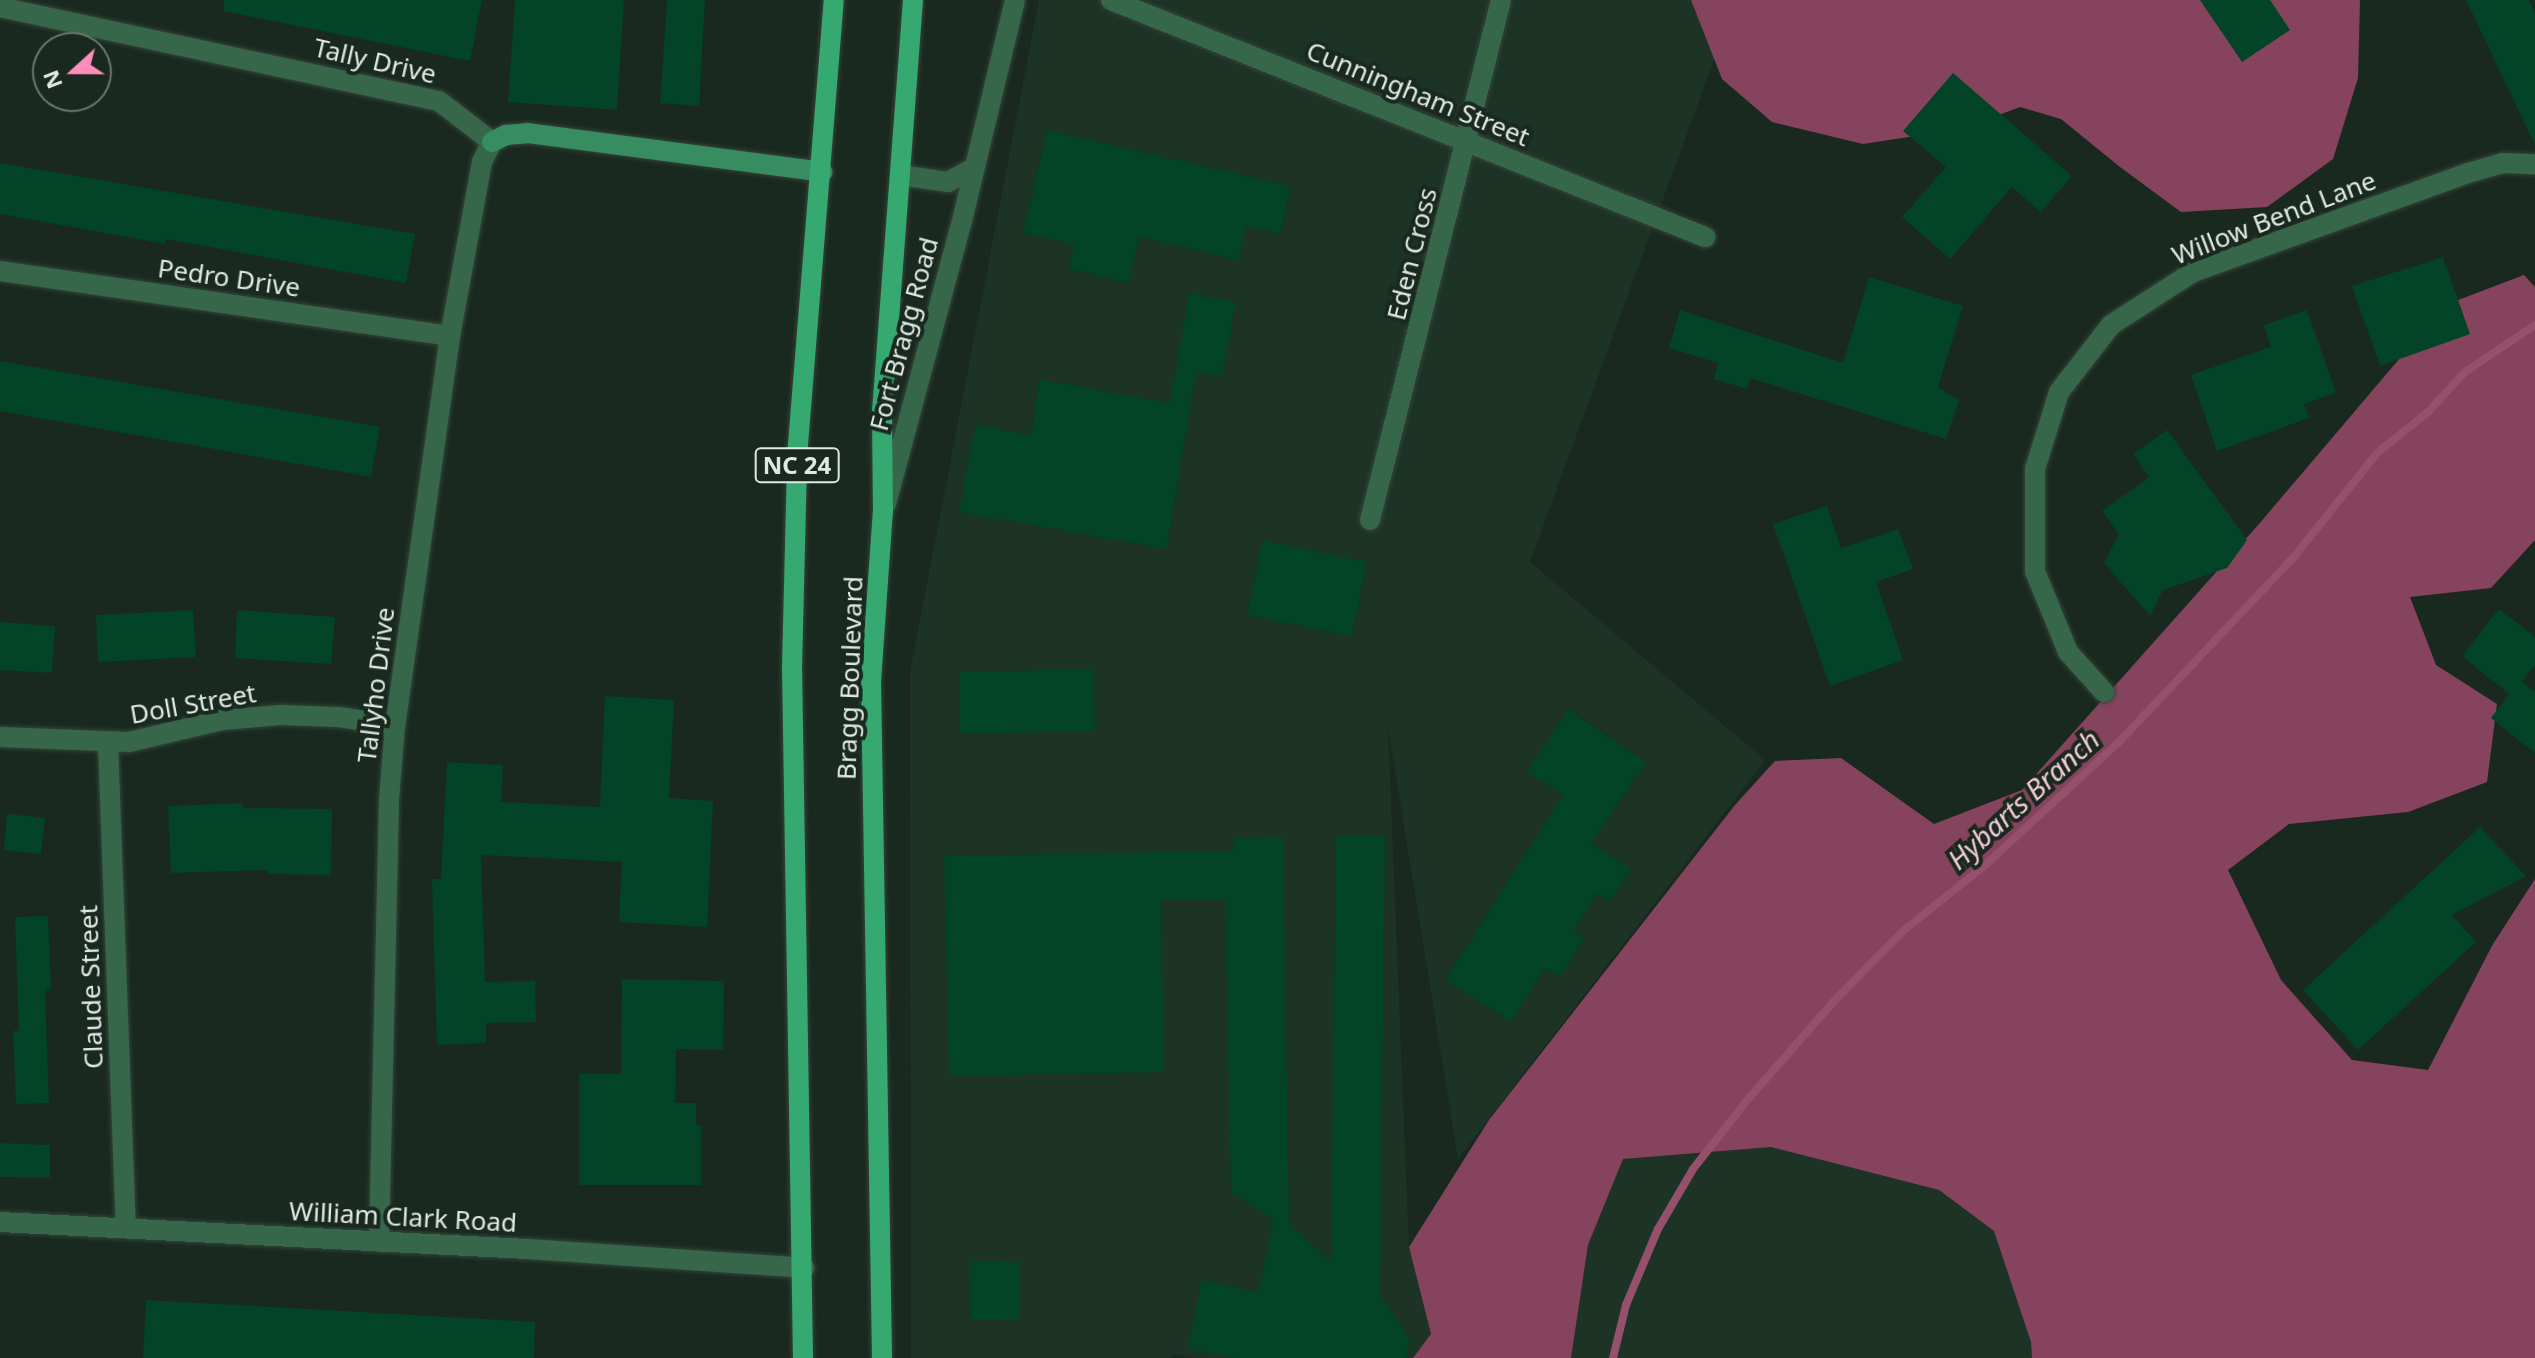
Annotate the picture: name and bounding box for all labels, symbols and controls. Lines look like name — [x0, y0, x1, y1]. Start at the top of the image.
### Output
north arrow — [32, 32, 112, 112]
street label: Tally Drive — [311, 32, 439, 90]
street label: Cunningham Street — [1302, 35, 1534, 153]
text: N — [34, 66, 69, 94]
street label: Willow Bend Lane — [2168, 165, 2380, 271]
street label: Eden Cross — [1381, 185, 1443, 323]
street label: Fort Bragg Road — [863, 234, 945, 434]
street label: Pedro Drive — [156, 253, 302, 303]
road number: NC 24 — [753, 445, 841, 485]
street label: Bragg Boulevard — [831, 576, 869, 780]
street label: Tallyho Drive — [351, 605, 401, 765]
street label: Doll Street — [128, 678, 258, 730]
water label: Hybarts Branch — [1940, 722, 2106, 876]
street label: Claude Street — [73, 905, 109, 1069]
street label: William Clark Road — [288, 1195, 518, 1239]

